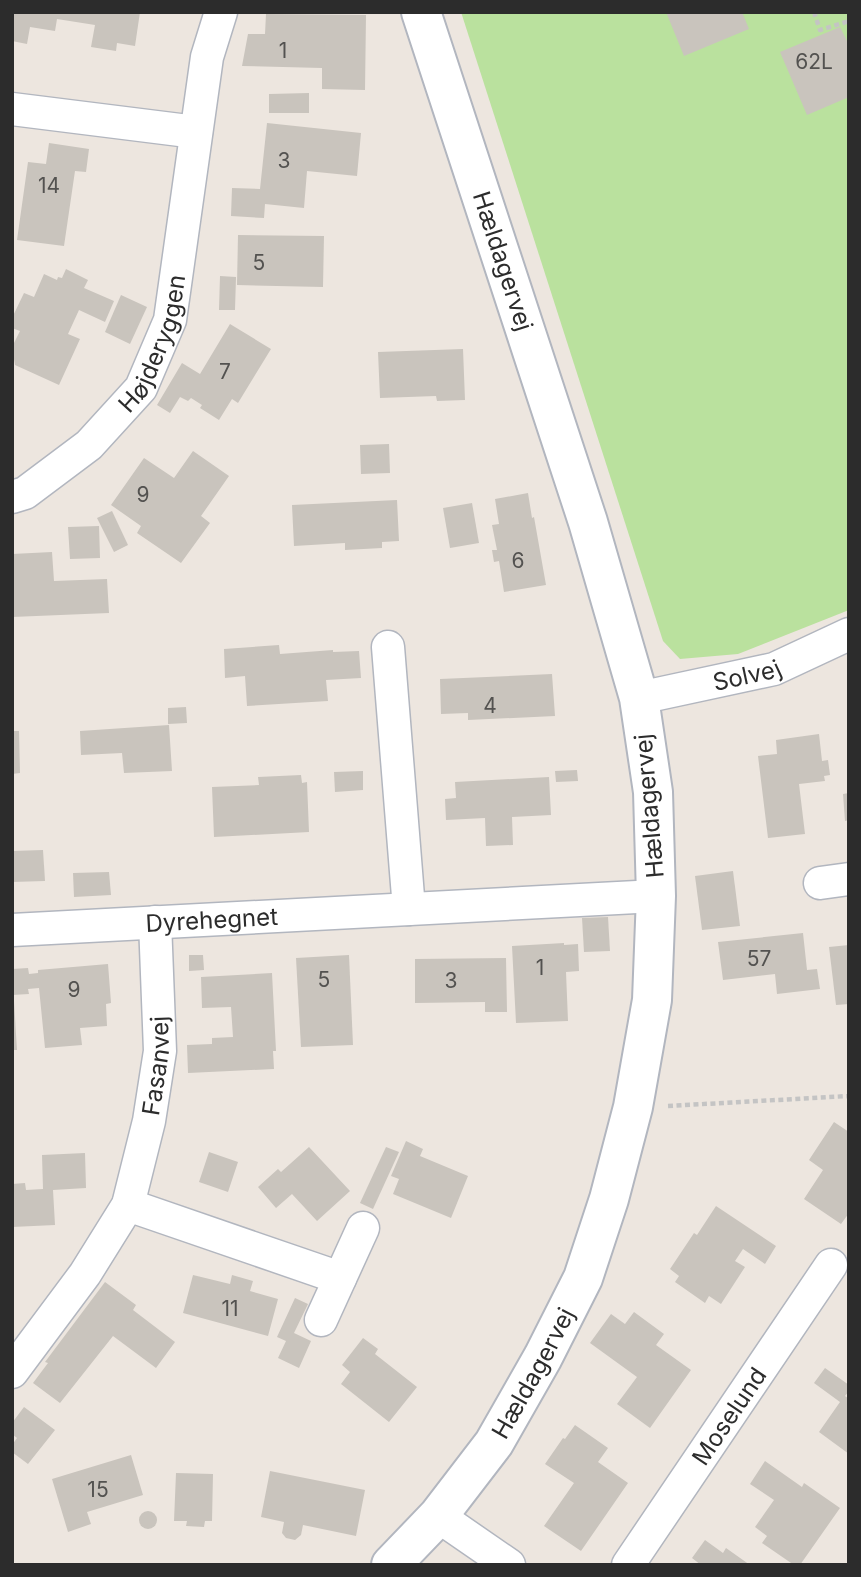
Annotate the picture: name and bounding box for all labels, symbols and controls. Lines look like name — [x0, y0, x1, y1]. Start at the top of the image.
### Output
house number: 1 — [279, 38, 287, 63]
house number: 62L — [795, 49, 833, 74]
house number: 3 — [278, 148, 290, 173]
house number: 14 — [38, 173, 60, 198]
street label: Hældagervej — [467, 188, 539, 334]
house number: 5 — [253, 250, 265, 275]
street label: Højderyggen — [112, 273, 191, 418]
house number: 7 — [219, 359, 231, 384]
house number: 9 — [136, 482, 150, 507]
house number: 6 — [511, 548, 525, 573]
street label: Solvej — [710, 653, 786, 696]
house number: 4 — [483, 693, 497, 718]
street label: Hældagervej — [628, 733, 670, 879]
street label: Dyrehegnet — [145, 901, 279, 937]
house number: 57 — [747, 946, 771, 971]
house number: 1 — [536, 955, 544, 980]
house number: 5 — [318, 967, 330, 992]
house number: 3 — [445, 968, 457, 993]
house number: 9 — [67, 977, 81, 1002]
street label: Fasanvej — [136, 1015, 175, 1117]
house number: 11 — [221, 1296, 239, 1321]
street label: Hældagervej — [485, 1303, 580, 1444]
street label: Moselund — [686, 1362, 772, 1470]
house number: 15 — [87, 1477, 109, 1502]

